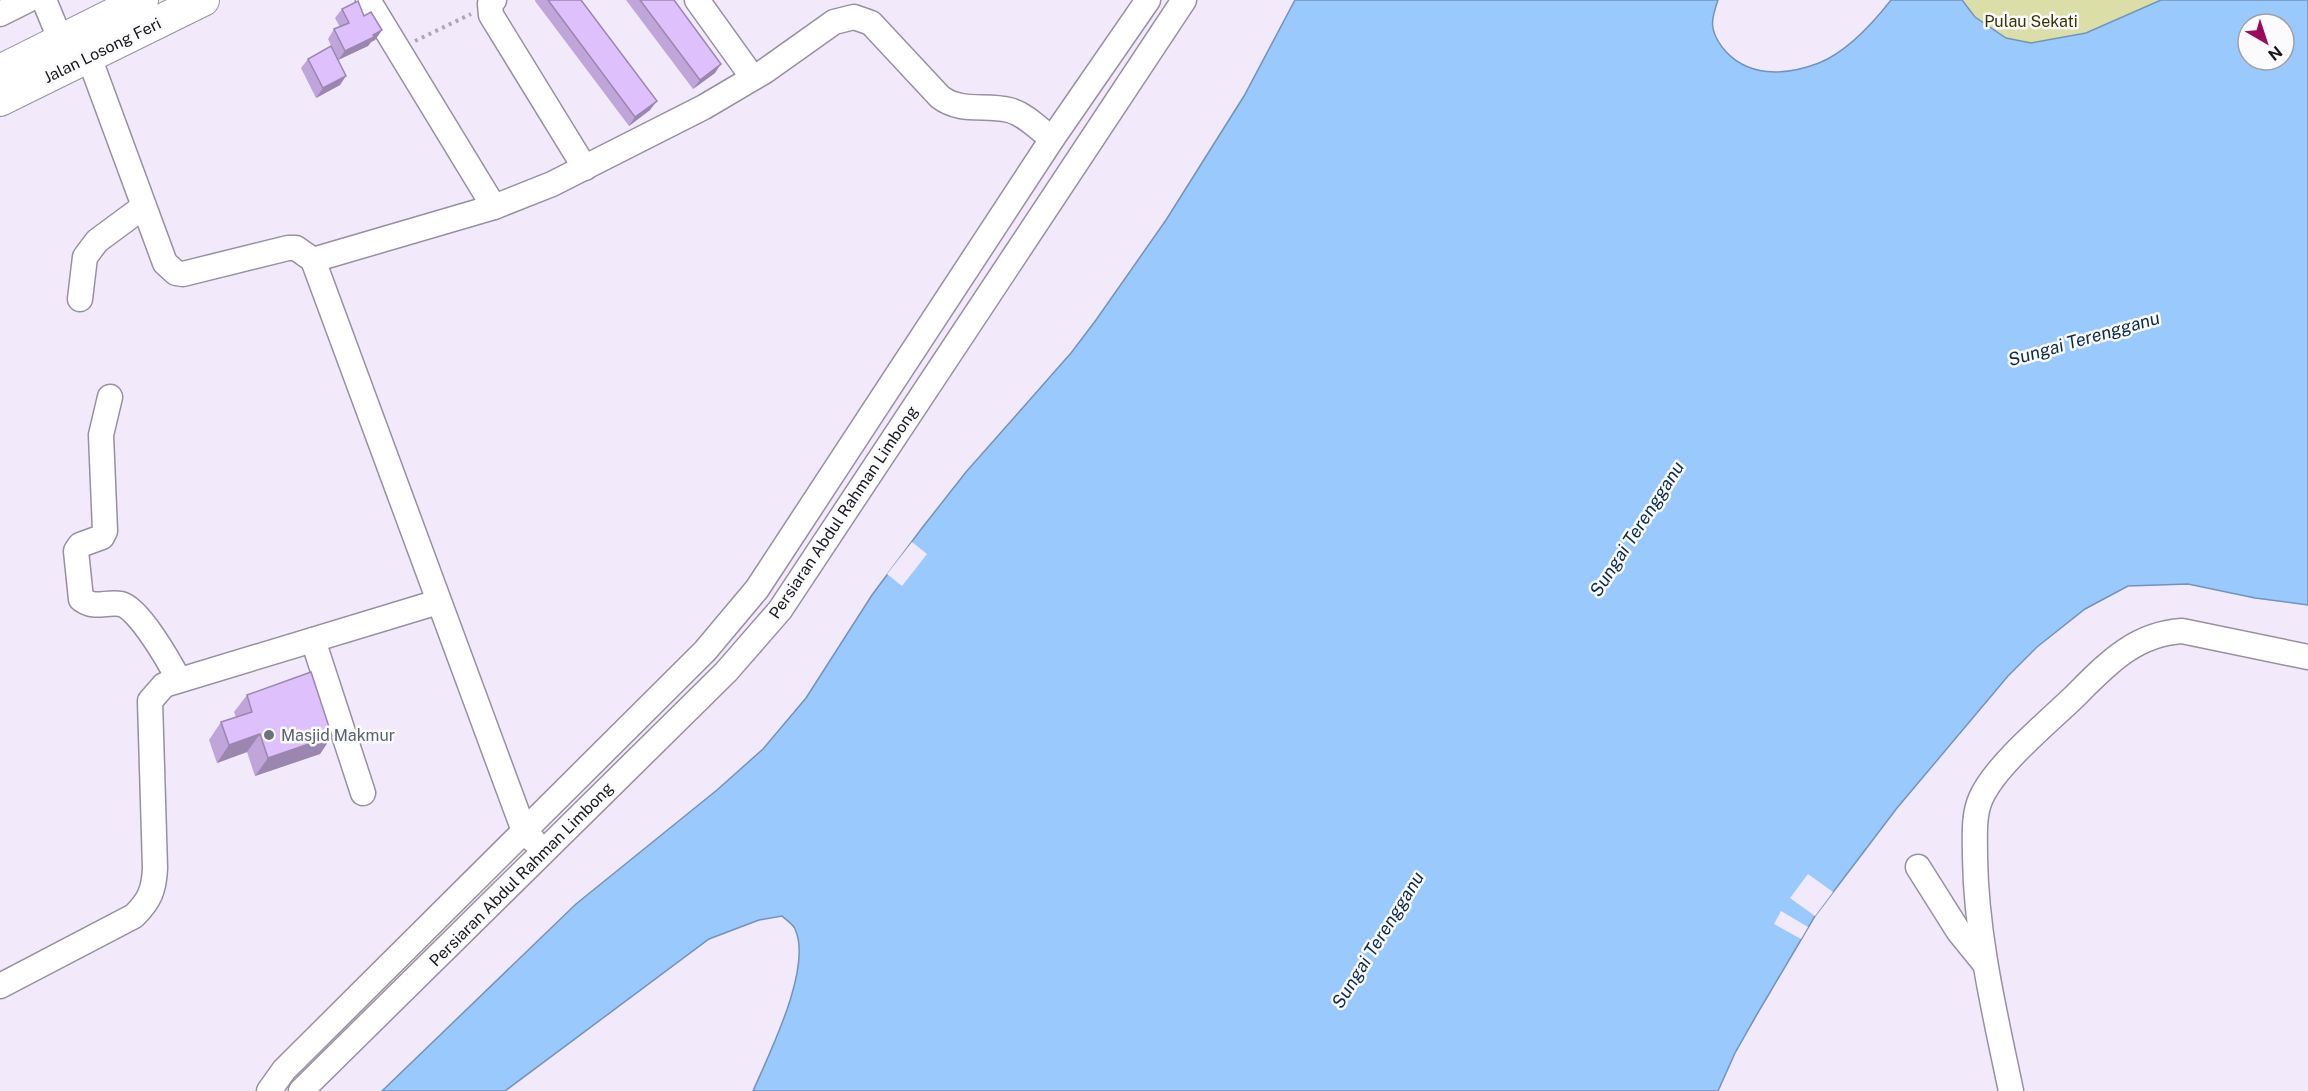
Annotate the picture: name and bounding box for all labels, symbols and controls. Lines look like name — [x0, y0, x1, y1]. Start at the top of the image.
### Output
park label: Pulau Sekati — [1984, 12, 2078, 31]
north arrow — [2236, 12, 2296, 72]
street label: Jalan Losong Feri — [40, 14, 164, 87]
text: N — [2264, 42, 2286, 65]
water label: Sungai Terengganu — [2006, 307, 2162, 370]
street label: Persiaran Abdul Rahman Limbong — [765, 402, 922, 622]
water label: Sungai Terengganu — [1585, 457, 1688, 600]
place label: Masjid Makmur — [281, 726, 395, 745]
marker: Masjid Makmur — [262, 728, 276, 742]
street label: Persiaran Abdul Rahman Limbong — [425, 778, 617, 970]
water label: Sungai Terengganu — [1327, 868, 1428, 1012]

